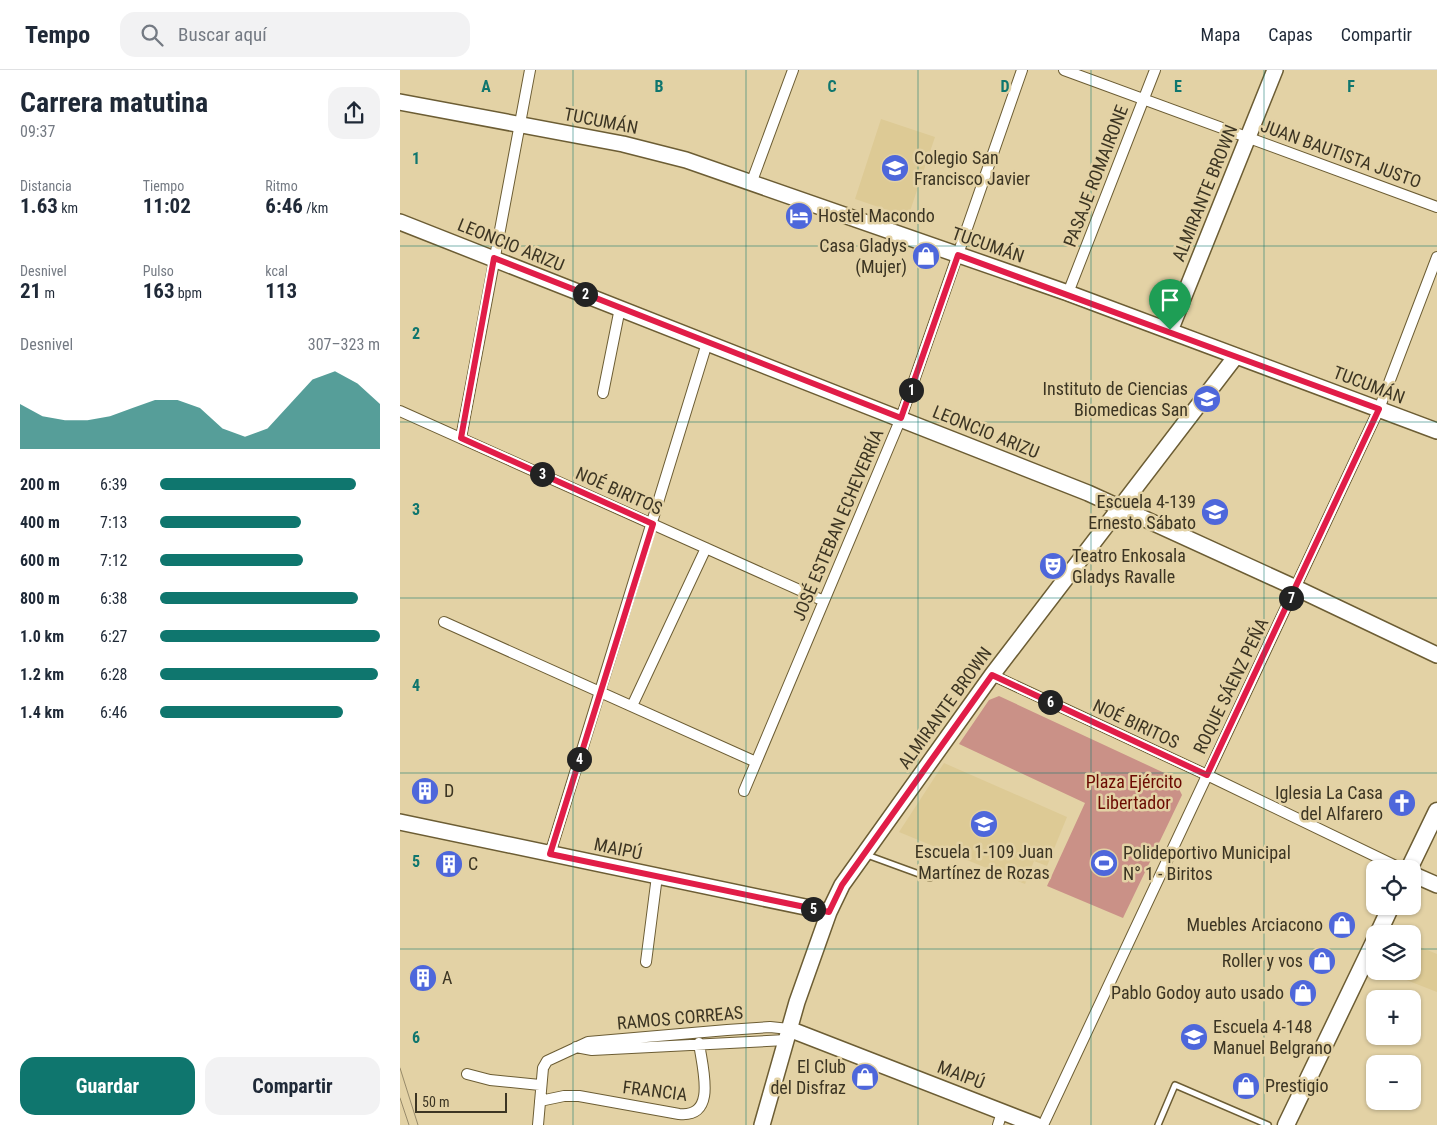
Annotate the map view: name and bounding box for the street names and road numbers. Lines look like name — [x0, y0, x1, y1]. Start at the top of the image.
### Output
street label: PASAJE ROMAIRONE — [1059, 102, 1132, 250]
street label: TUCUMÁN — [562, 103, 640, 138]
street label: JUAN BAUTISTA JUSTO — [1258, 115, 1424, 192]
street label: ALMIRANTE BROWN — [1168, 121, 1242, 264]
street label: LEONCIO ARIZU — [455, 214, 568, 275]
street label: TUCUMÁN — [949, 222, 1027, 267]
street label: TUCUMÁN — [1330, 361, 1408, 408]
street label: LEONCIO ARIZU — [930, 401, 1043, 462]
street label: JOSÉ ESTEBAN ECHEVERRÍA — [788, 425, 888, 624]
street label: NOÉ BIRITOS — [573, 462, 666, 519]
street label: ROQUE SÁENZ PEÑA — [1189, 614, 1273, 757]
street label: ALMIRANTE BROWN — [893, 643, 996, 773]
street label: NOÉ BIRITOS — [1090, 694, 1183, 753]
street label: MAIPÚ — [592, 833, 644, 864]
street label: RAMOS CORREAS — [616, 1002, 744, 1033]
street label: MAIPÚ — [935, 1056, 988, 1093]
street label: FRANCIA — [622, 1076, 689, 1105]

